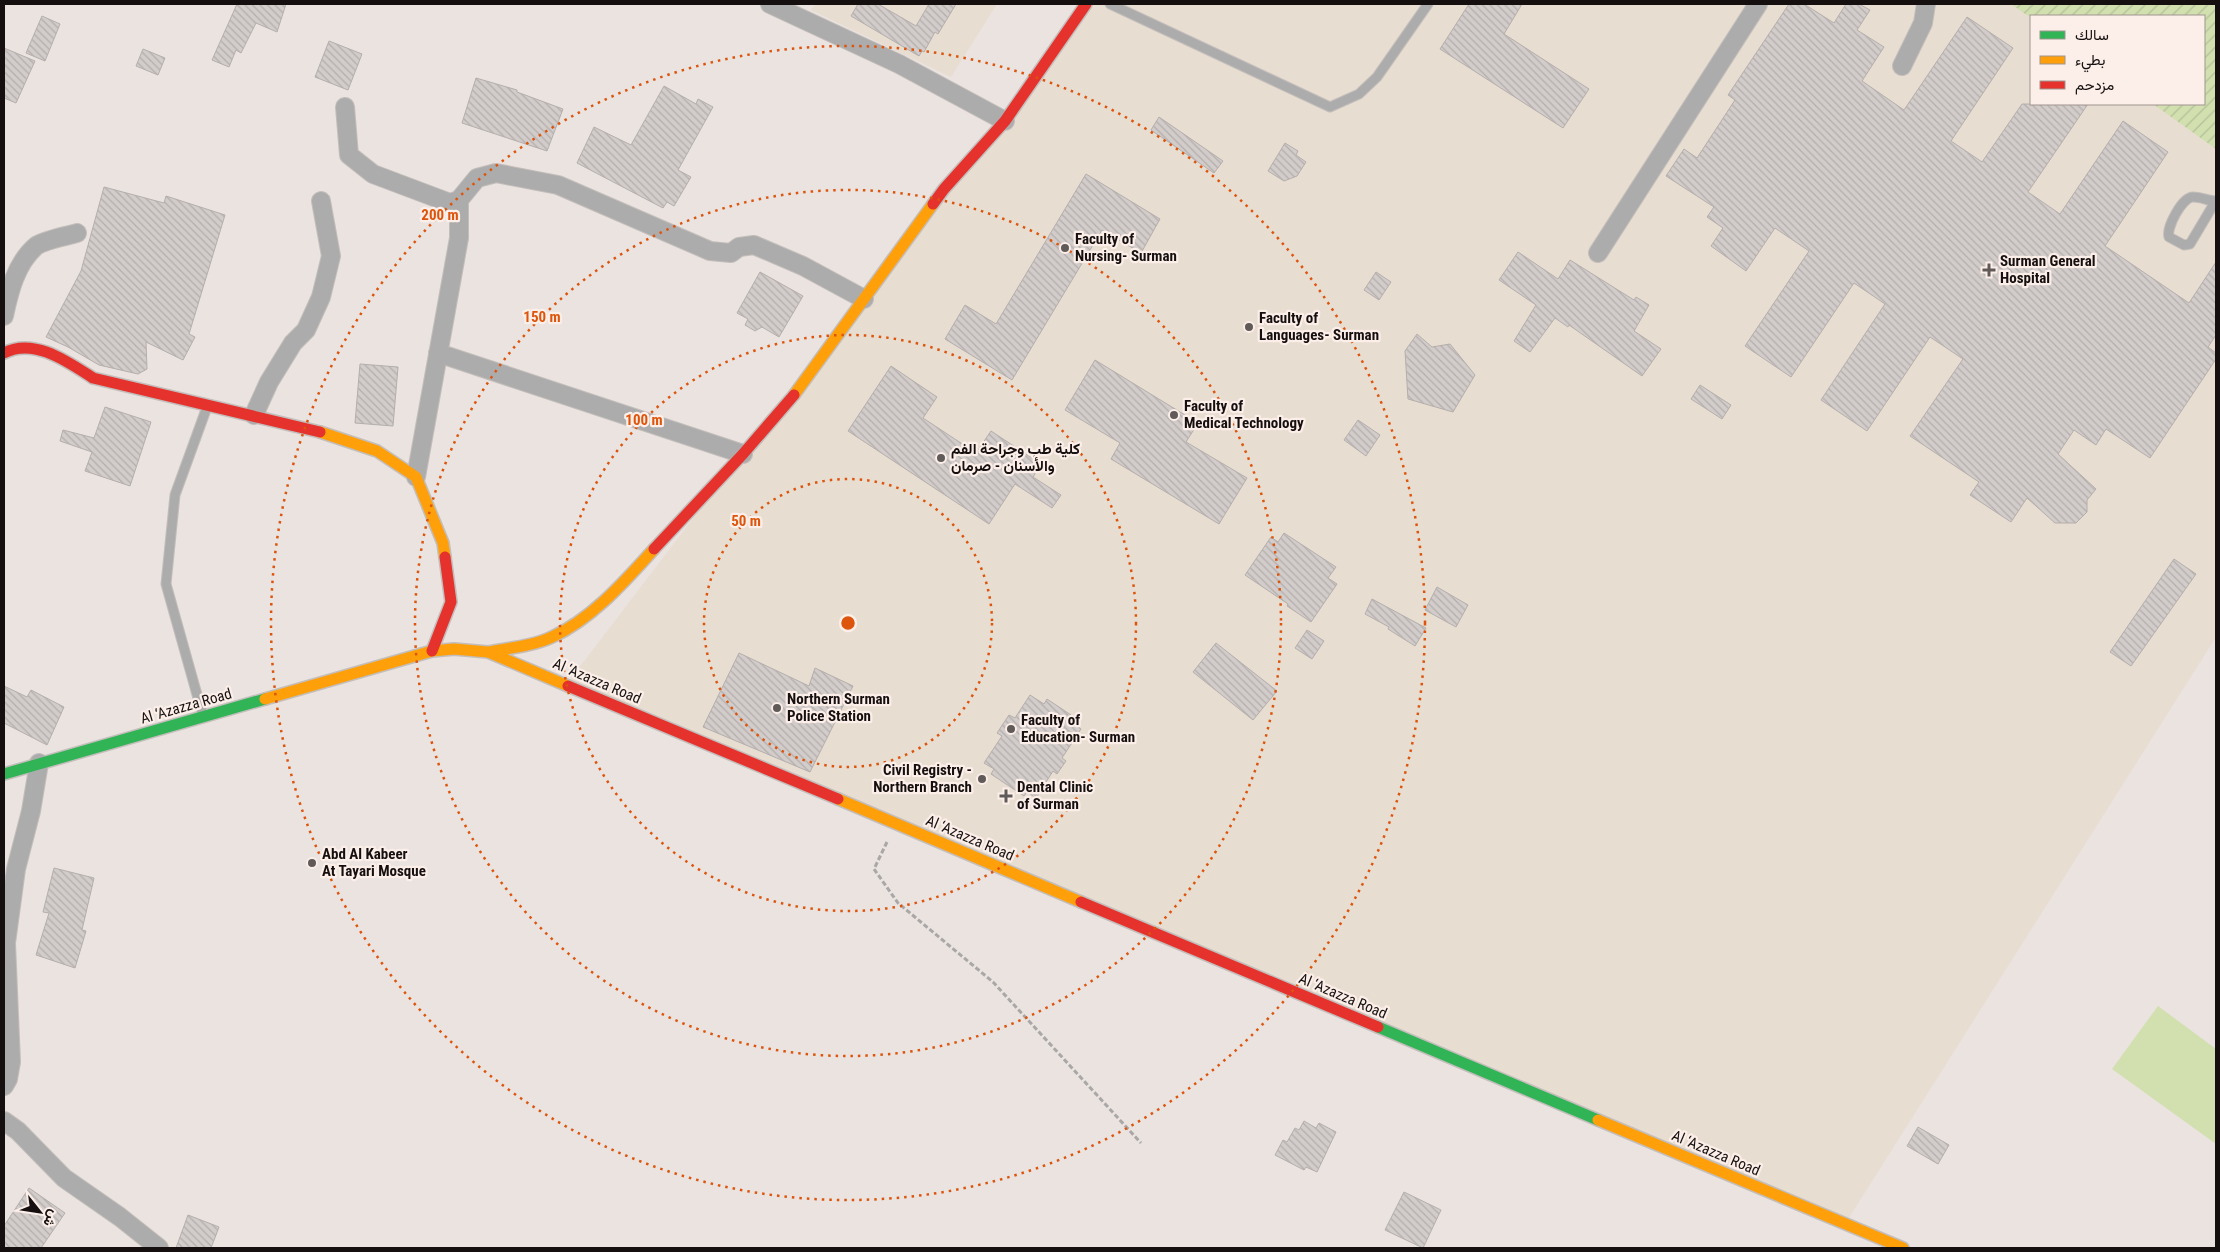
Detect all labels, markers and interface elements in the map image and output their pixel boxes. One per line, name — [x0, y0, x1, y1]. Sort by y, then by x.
legend — [2030, 15, 2205, 105]
text: سالك — [2075, 26, 2109, 44]
text: بطيء — [2075, 51, 2105, 73]
text: مزدحم — [2075, 76, 2114, 95]
text: 200 m — [421, 206, 459, 224]
place label: Faculty of Nursing- Surman — [1075, 230, 1177, 265]
marker: Faculty of Nursing- Surman — [1059, 242, 1071, 254]
place label: Surman General Hospital — [2000, 252, 2096, 287]
marker: Surman General Hospital — [1982, 263, 1996, 277]
text: 150 m — [523, 308, 561, 326]
place label: Faculty of Languages- Surman — [1259, 309, 1379, 344]
marker: Faculty of Languages- Surman — [1243, 321, 1255, 333]
place label: Faculty of Medical Technology — [1184, 397, 1304, 432]
marker: Faculty of Medical Technology — [1168, 409, 1180, 421]
text: 100 m — [625, 411, 663, 429]
place label: كلية طب وجراحة الفم والأسنان - صرمان — [951, 440, 1080, 475]
marker: كلية طب وجراحة الفم والأسنان - صرمان — [935, 452, 947, 464]
text: 50 m — [731, 512, 761, 530]
centre of rings — [839, 614, 857, 632]
street label: Al ‘Azazza Road — [550, 654, 644, 708]
street label: Al ‘Azazza Road — [138, 684, 234, 728]
place label: Northern Surman Police Station — [787, 690, 890, 725]
marker: Northern Surman Police Station — [771, 702, 783, 714]
place label: Faculty of Education- Surman — [1021, 711, 1135, 746]
marker: Faculty of Education- Surman — [1005, 723, 1017, 735]
place label: Civil Registry - Northern Branch — [873, 761, 972, 796]
marker: Civil Registry - Northern Branch — [976, 773, 988, 785]
place label: Dental Clinic of Surman — [1017, 778, 1093, 813]
marker: Dental Clinic of Surman — [999, 789, 1013, 803]
street label: Al ‘Azazza Road — [923, 811, 1017, 865]
place label: Abd Al Kabeer At Tayari Mosque — [322, 845, 426, 880]
marker: Abd Al Kabeer At Tayari Mosque — [306, 857, 318, 869]
street label: Al ‘Azazza Road — [1296, 969, 1390, 1023]
street label: Al ‘Azazza Road — [1669, 1126, 1763, 1180]
north arrow — [15, 1187, 65, 1237]
text: ش — [39, 1207, 62, 1230]

